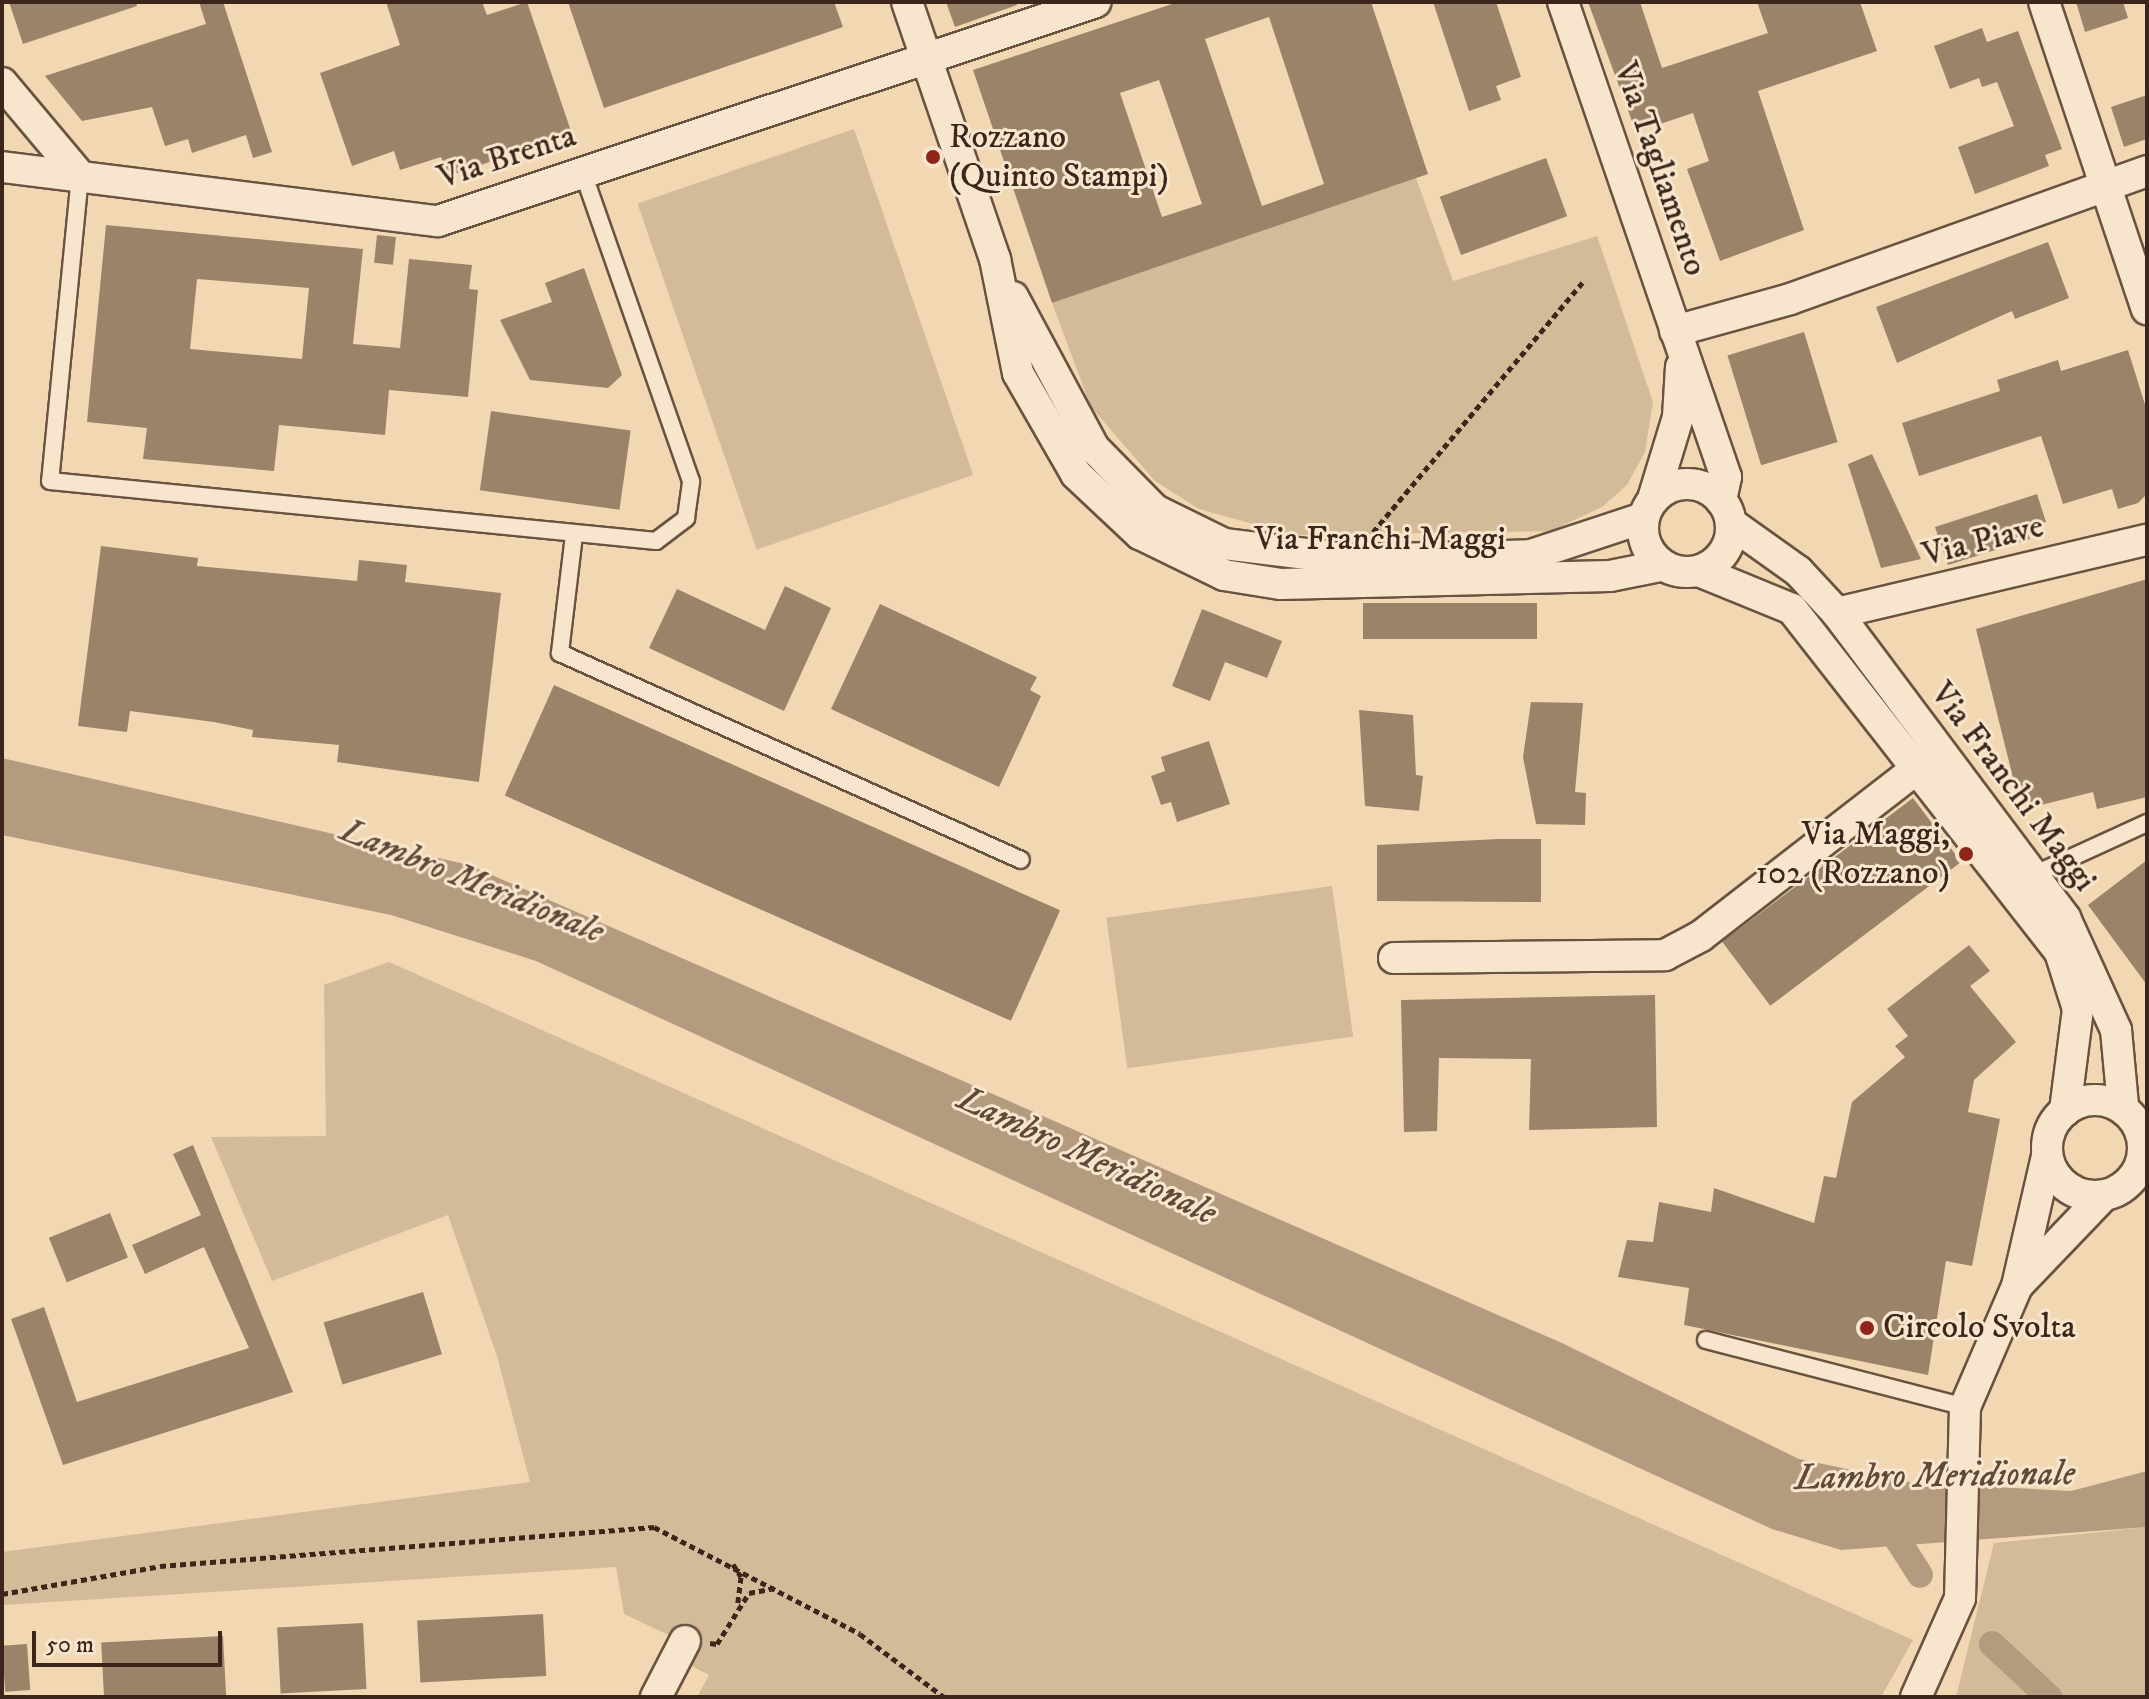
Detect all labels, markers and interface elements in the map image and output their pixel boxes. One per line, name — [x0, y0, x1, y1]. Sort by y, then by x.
street label: Via Tagliamento — [1604, 57, 1716, 281]
street label: Via Brenta — [433, 116, 581, 198]
place label: Rozzano (Quinto Stampi) — [949, 117, 1169, 196]
marker: Rozzano (Quinto Stampi) — [924, 148, 942, 166]
street label: Via Piave — [1918, 506, 2048, 576]
street label: Via Franchi Maggi — [1254, 520, 1506, 560]
street label: Via Franchi Maggi — [1921, 674, 2105, 900]
water label: Lambro Meridionale — [334, 808, 610, 954]
place label: Via Maggi, 102 (Rozzano) — [1756, 814, 1950, 894]
marker: Via Maggi, 102 (Rozzano) — [1957, 845, 1975, 863]
water label: Lambro Meridionale — [951, 1077, 1223, 1235]
place label: Circolo Svolta — [1883, 1308, 2076, 1348]
marker: Circolo Svolta — [1858, 1319, 1876, 1337]
water label: Lambro Meridionale — [1795, 1452, 2075, 1500]
scale bar — [36, 1615, 226, 1665]
text: 50 m — [46, 1630, 94, 1660]

